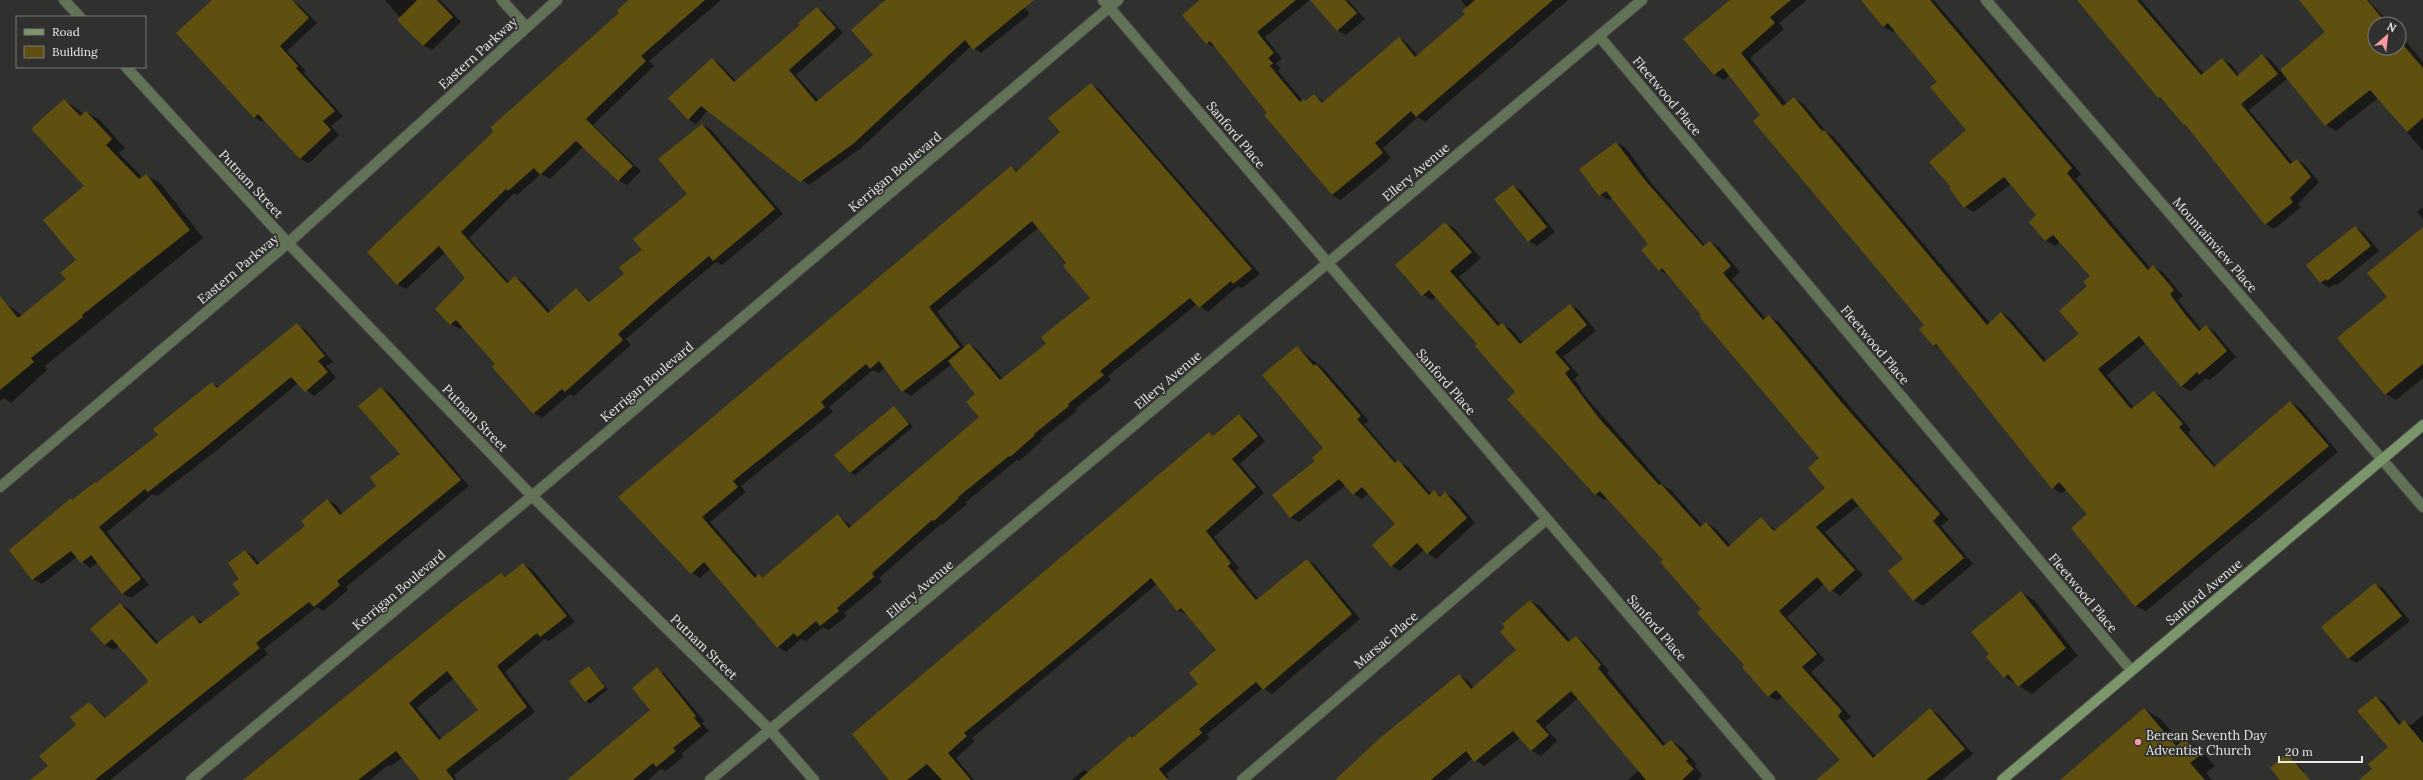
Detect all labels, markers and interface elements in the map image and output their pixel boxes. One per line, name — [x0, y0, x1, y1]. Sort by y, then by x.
street label: Eastern Parkway — [435, 13, 521, 93]
legend — [16, 16, 146, 68]
north arrow — [2367, 16, 2407, 56]
text: N — [2385, 19, 2399, 36]
text: Road — [52, 24, 80, 39]
text: Building — [52, 44, 98, 59]
street label: Fleetwood Place — [1629, 53, 1705, 139]
street label: Sanford Place — [1203, 98, 1269, 172]
street label: Kerrigan Boulevard — [845, 128, 945, 216]
street label: Ellery Avenue — [1379, 139, 1453, 205]
street label: Putnam Street — [215, 146, 287, 222]
street label: Mountainview Place — [2169, 194, 2261, 296]
street label: Eastern Parkway — [194, 230, 282, 308]
street label: Fleetwood Place — [1837, 302, 1913, 388]
street label: Kerrigan Boulevard — [597, 338, 697, 426]
street label: Sanford Place — [1412, 345, 1480, 419]
street label: Ellery Avenue — [1131, 347, 1205, 413]
street label: Putnam Street — [439, 381, 511, 455]
street label: Kerrigan Boulevard — [349, 546, 449, 634]
street label: Fleetwood Place — [2045, 550, 2121, 636]
street label: Sanford Avenue — [2162, 555, 2246, 629]
street label: Ellery Avenue — [883, 556, 957, 622]
street label: Sanford Place — [1623, 591, 1691, 665]
street label: Marsac Place — [1351, 608, 1421, 672]
street label: Putnam Street — [667, 611, 741, 683]
place label: Berean Seventh Day Adventist Church — [2145, 727, 2267, 759]
marker: Berean Seventh Day Adventist Church — [2133, 737, 2143, 747]
scale bar — [2279, 738, 2362, 764]
text: 20 m — [2285, 744, 2313, 759]

